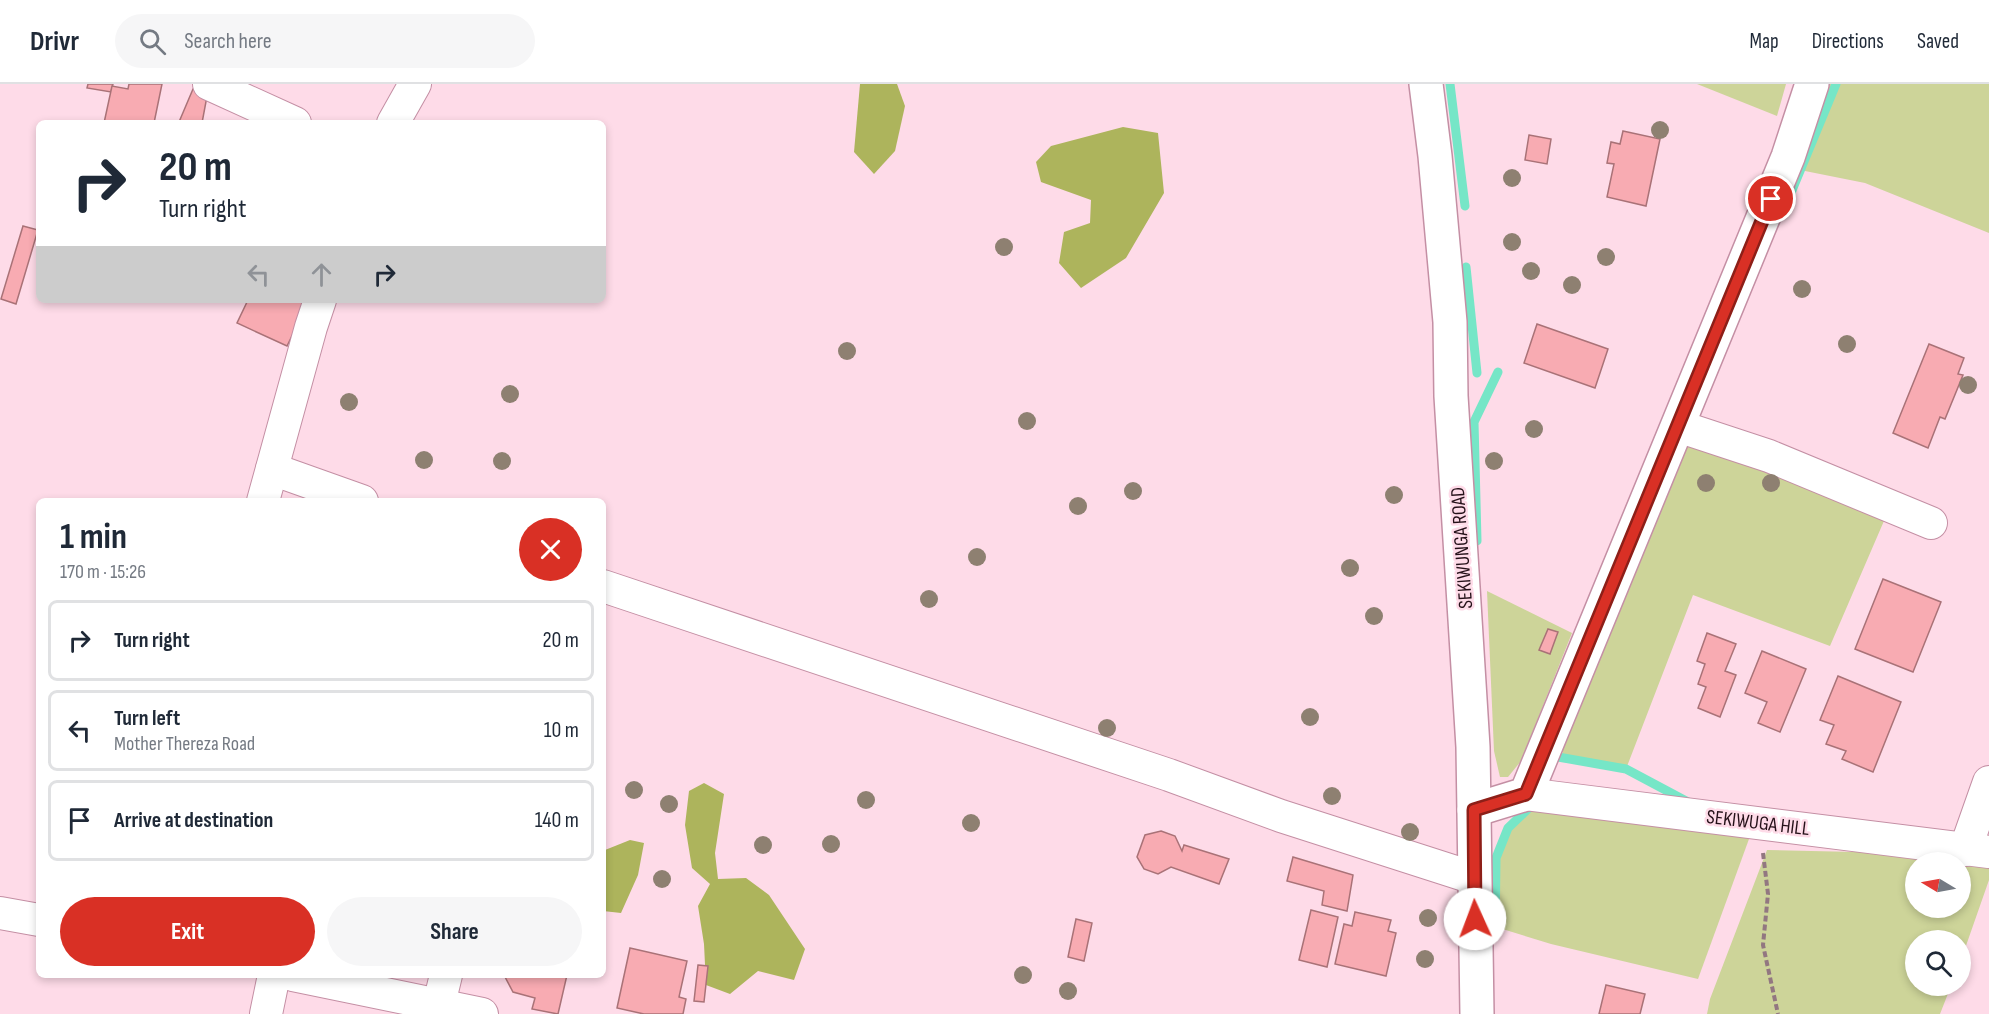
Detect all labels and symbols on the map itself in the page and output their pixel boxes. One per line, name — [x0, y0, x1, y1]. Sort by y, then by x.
pin — [1745, 173, 1796, 224]
street label: SEKIWUNGA ROAD — [1446, 486, 1478, 610]
street label: SEKIWUGA HILL — [1705, 805, 1811, 841]
north arrow — [1905, 852, 1971, 918]
position arrow — [1443, 887, 1507, 951]

